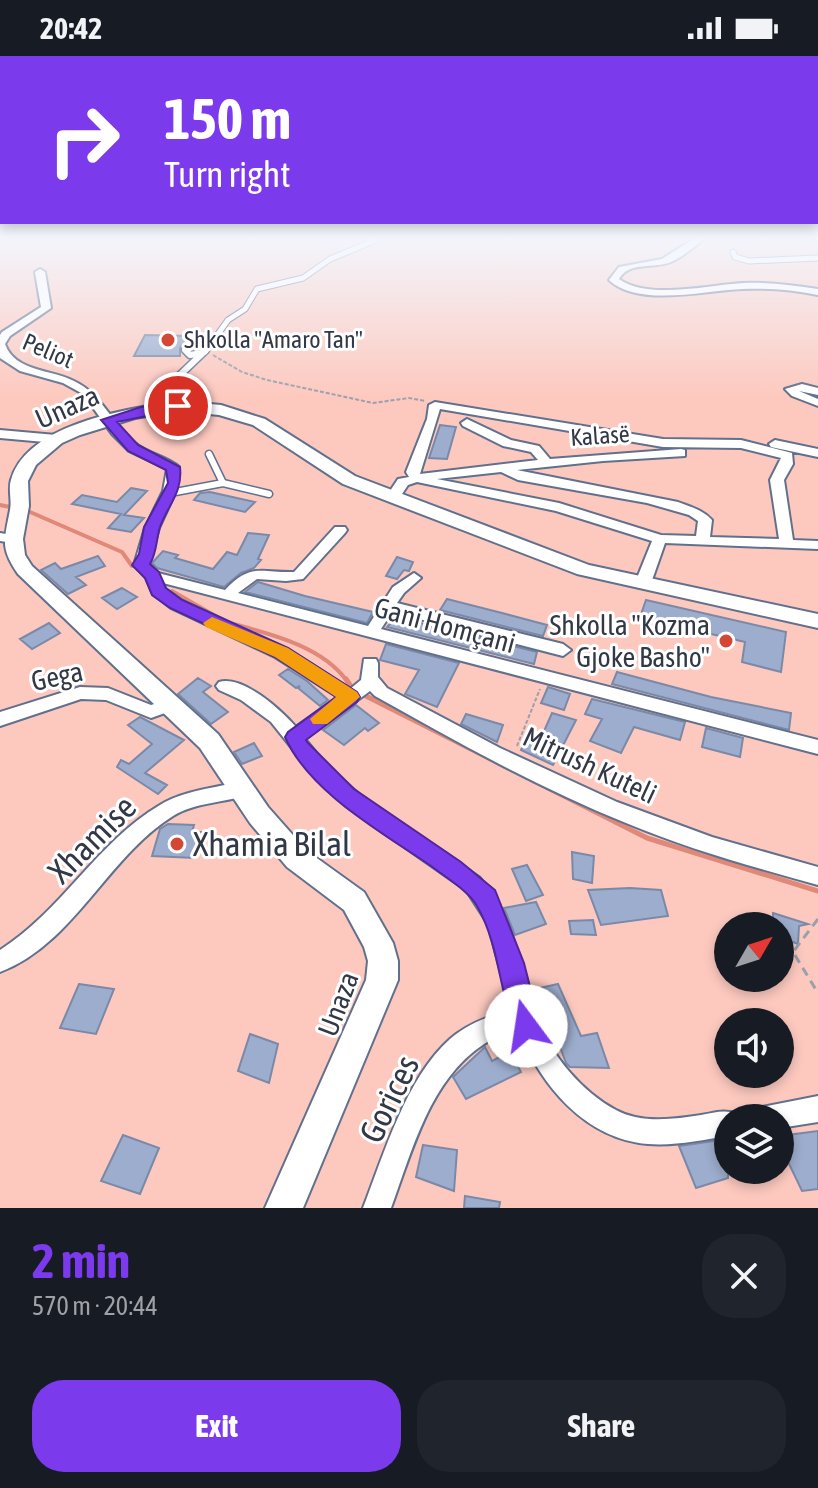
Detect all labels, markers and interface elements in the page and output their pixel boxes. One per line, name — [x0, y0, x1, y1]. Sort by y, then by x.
text: 20:42 — [40, 11, 102, 45]
text: 150 m — [164, 87, 291, 151]
icon: right — [32, 88, 136, 192]
text: Turn right — [164, 153, 291, 195]
place label: Shkolla "Amaro Tan" — [184, 326, 363, 353]
street label: Peliot — [19, 328, 78, 373]
marker: Shkolla "Amaro Tan" — [159, 331, 177, 349]
pin — [144, 372, 212, 440]
street label: Unaza — [30, 379, 104, 435]
icon: arrive — [156, 384, 200, 428]
street label: Kalasë — [569, 420, 630, 451]
street label: Gani Homçani — [371, 591, 519, 659]
place label: Shkolla "Kozma Gjoke Basho" — [550, 609, 710, 673]
marker: Shkolla "Kozma Gjoke Basho" — [717, 632, 735, 650]
street label: Gega — [28, 655, 86, 697]
street label: Mitrush Kuteli — [518, 720, 662, 810]
street label: Xhamise — [40, 787, 143, 890]
place label: Xhamia Bilal — [193, 824, 351, 863]
marker: Xhamia Bilal — [168, 835, 186, 853]
north arrow — [714, 912, 794, 992]
map controls — [714, 912, 794, 1184]
street label: Unaza — [311, 967, 365, 1041]
position arrow — [484, 984, 568, 1068]
button: sound — [714, 1008, 794, 1088]
street label: Gorices — [351, 1049, 426, 1149]
button: layers — [714, 1104, 794, 1184]
text: 2 min — [32, 1233, 130, 1288]
button: close — [702, 1234, 786, 1318]
text: 570 m · 20:44 — [32, 1291, 158, 1321]
button: Exit — [32, 1380, 401, 1472]
button: Share — [417, 1380, 786, 1472]

